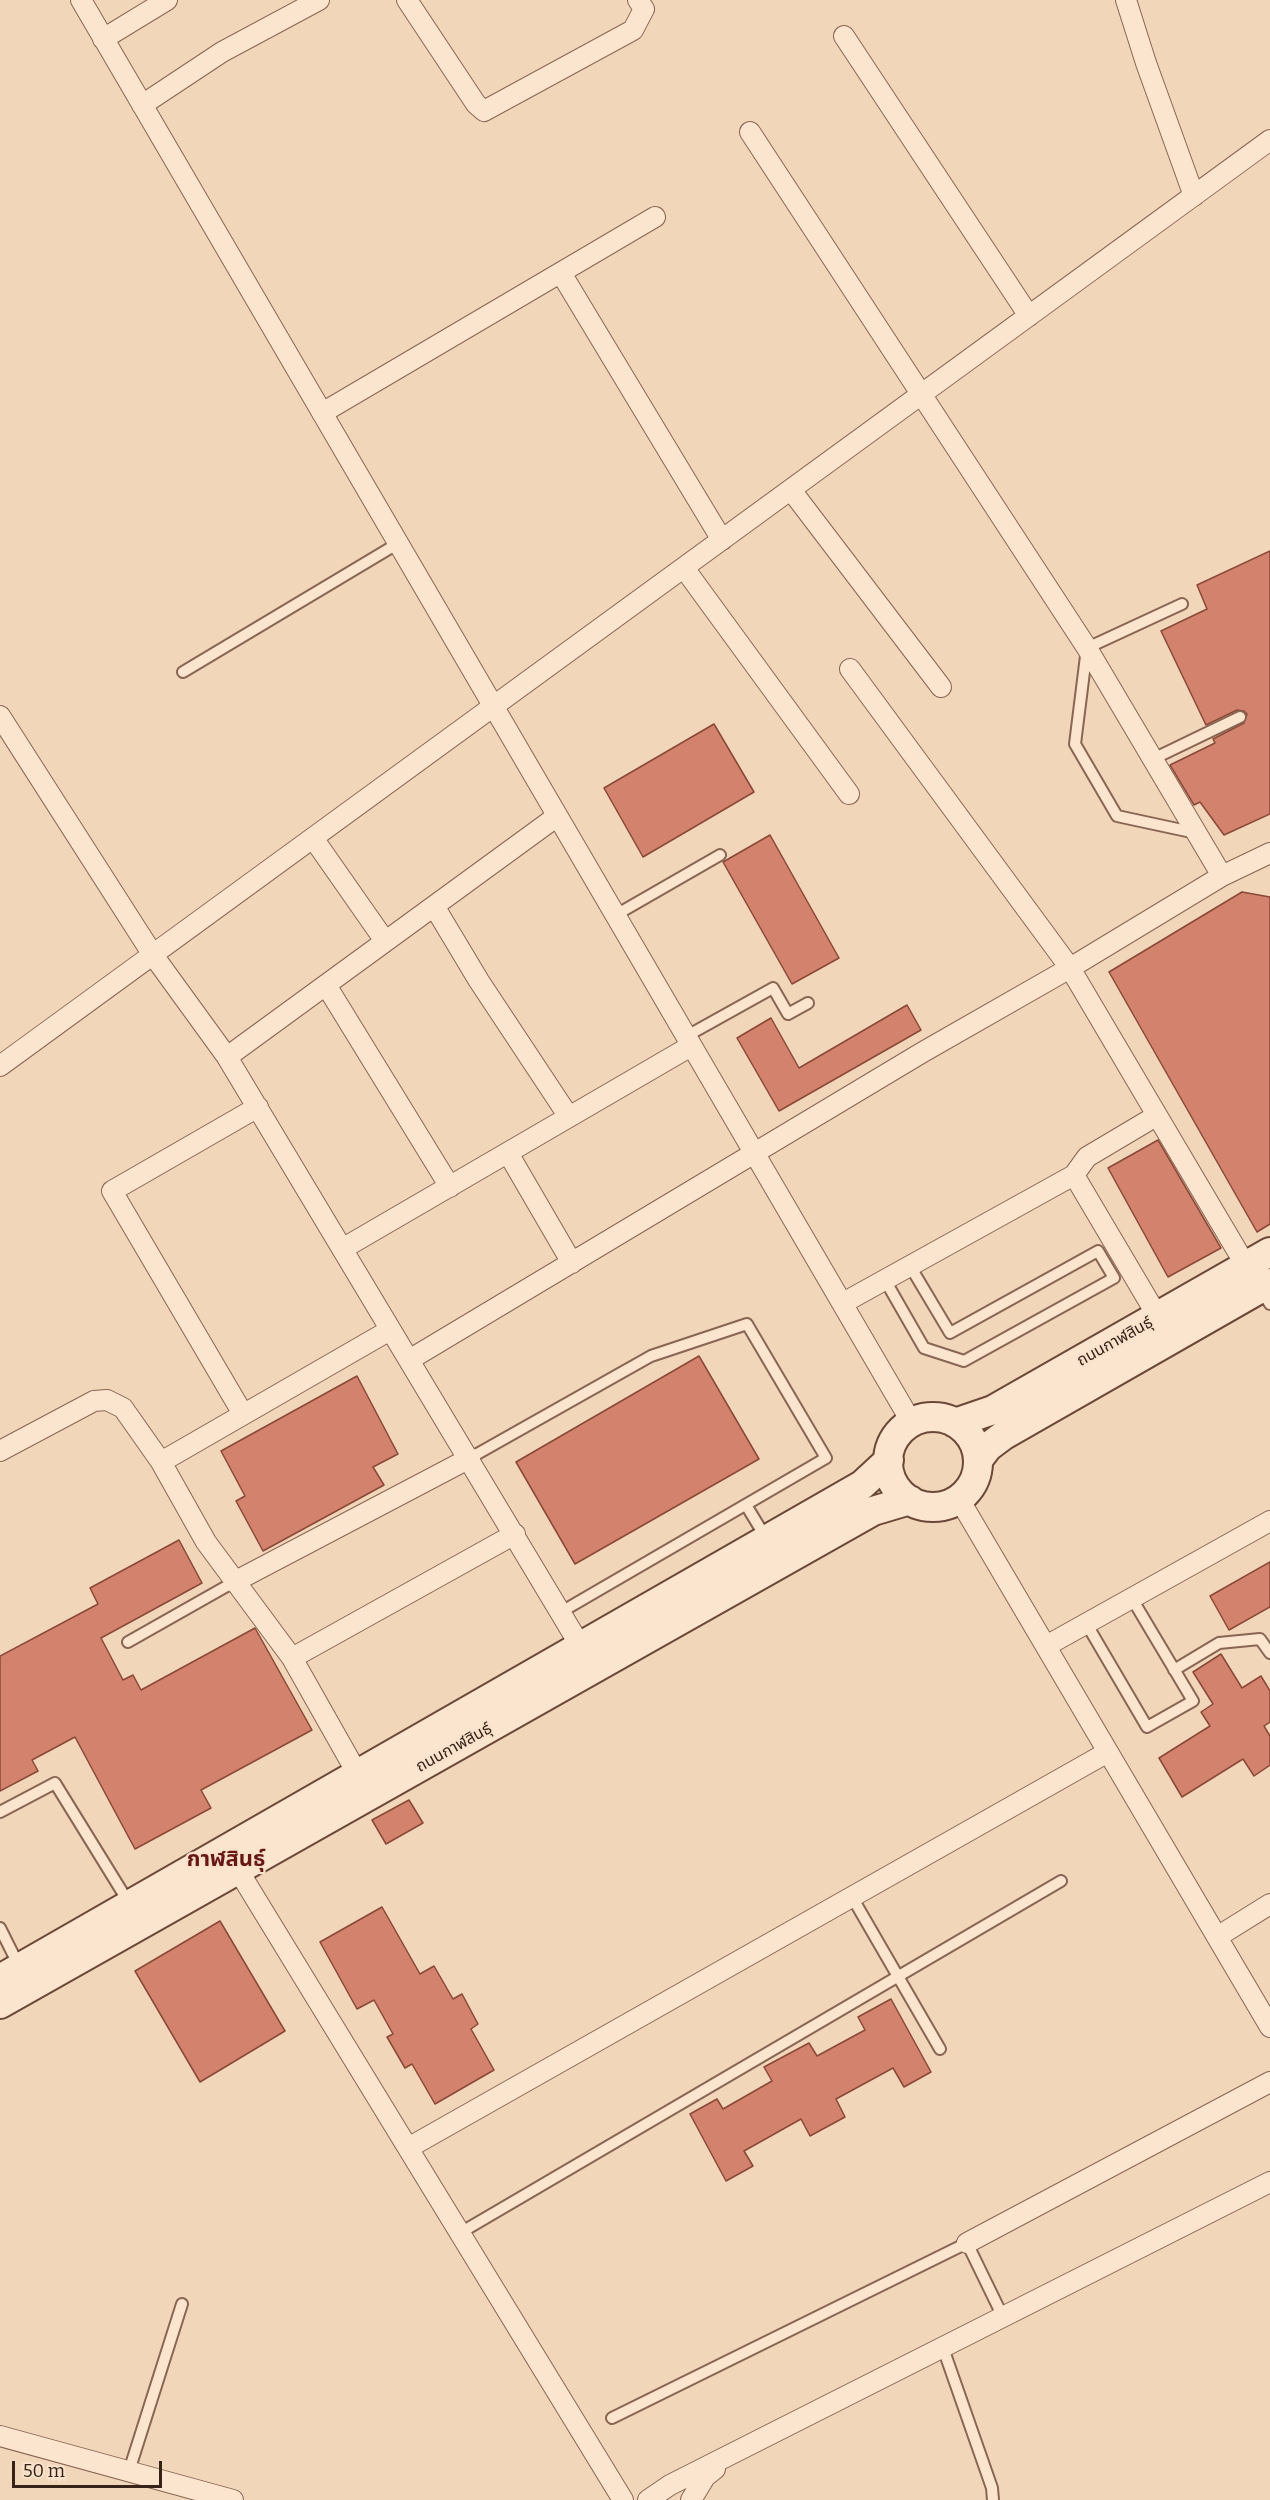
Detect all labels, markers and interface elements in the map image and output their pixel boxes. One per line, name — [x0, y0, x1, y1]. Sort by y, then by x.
street label: ถนนกาฬสินธุ์ — [1074, 1313, 1156, 1371]
street label: ถนนกาฬสินธุ์ — [413, 1719, 495, 1777]
district label: กาฬสินธุ์ — [187, 1847, 265, 1873]
scale bar — [15, 2449, 165, 2487]
text: 50 m — [23, 2460, 65, 2482]

